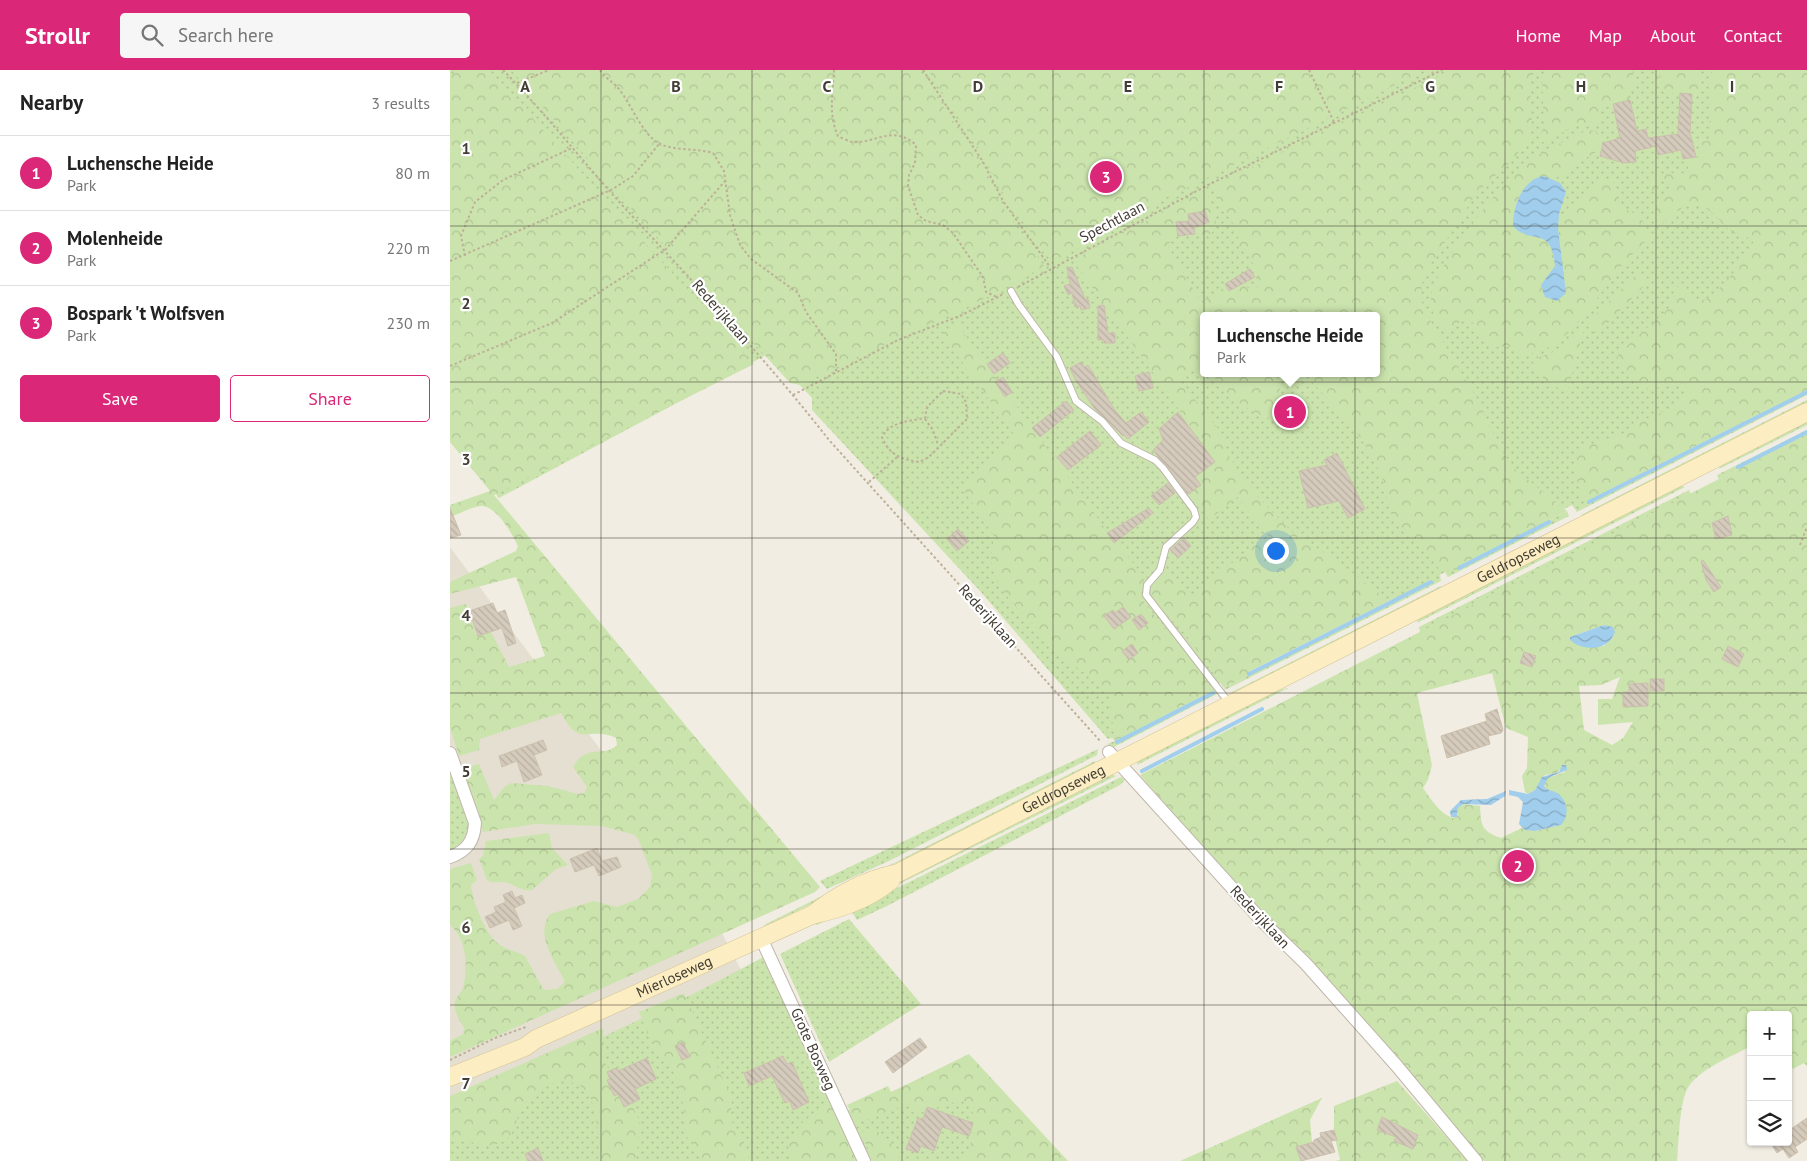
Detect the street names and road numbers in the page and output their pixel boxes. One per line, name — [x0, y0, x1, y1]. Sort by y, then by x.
street label: Spechtlaan — [1076, 196, 1148, 247]
street label: Rederijklaan — [688, 276, 755, 348]
street label: Geldropseweg — [1473, 529, 1563, 587]
street label: Rederijklaan — [955, 580, 1022, 651]
street label: Geldropseweg — [1018, 760, 1108, 818]
street label: Rederijklaan — [1226, 881, 1294, 952]
street label: Mierloseweg — [633, 951, 715, 1002]
street label: Grote Bosweg — [787, 1005, 840, 1093]

